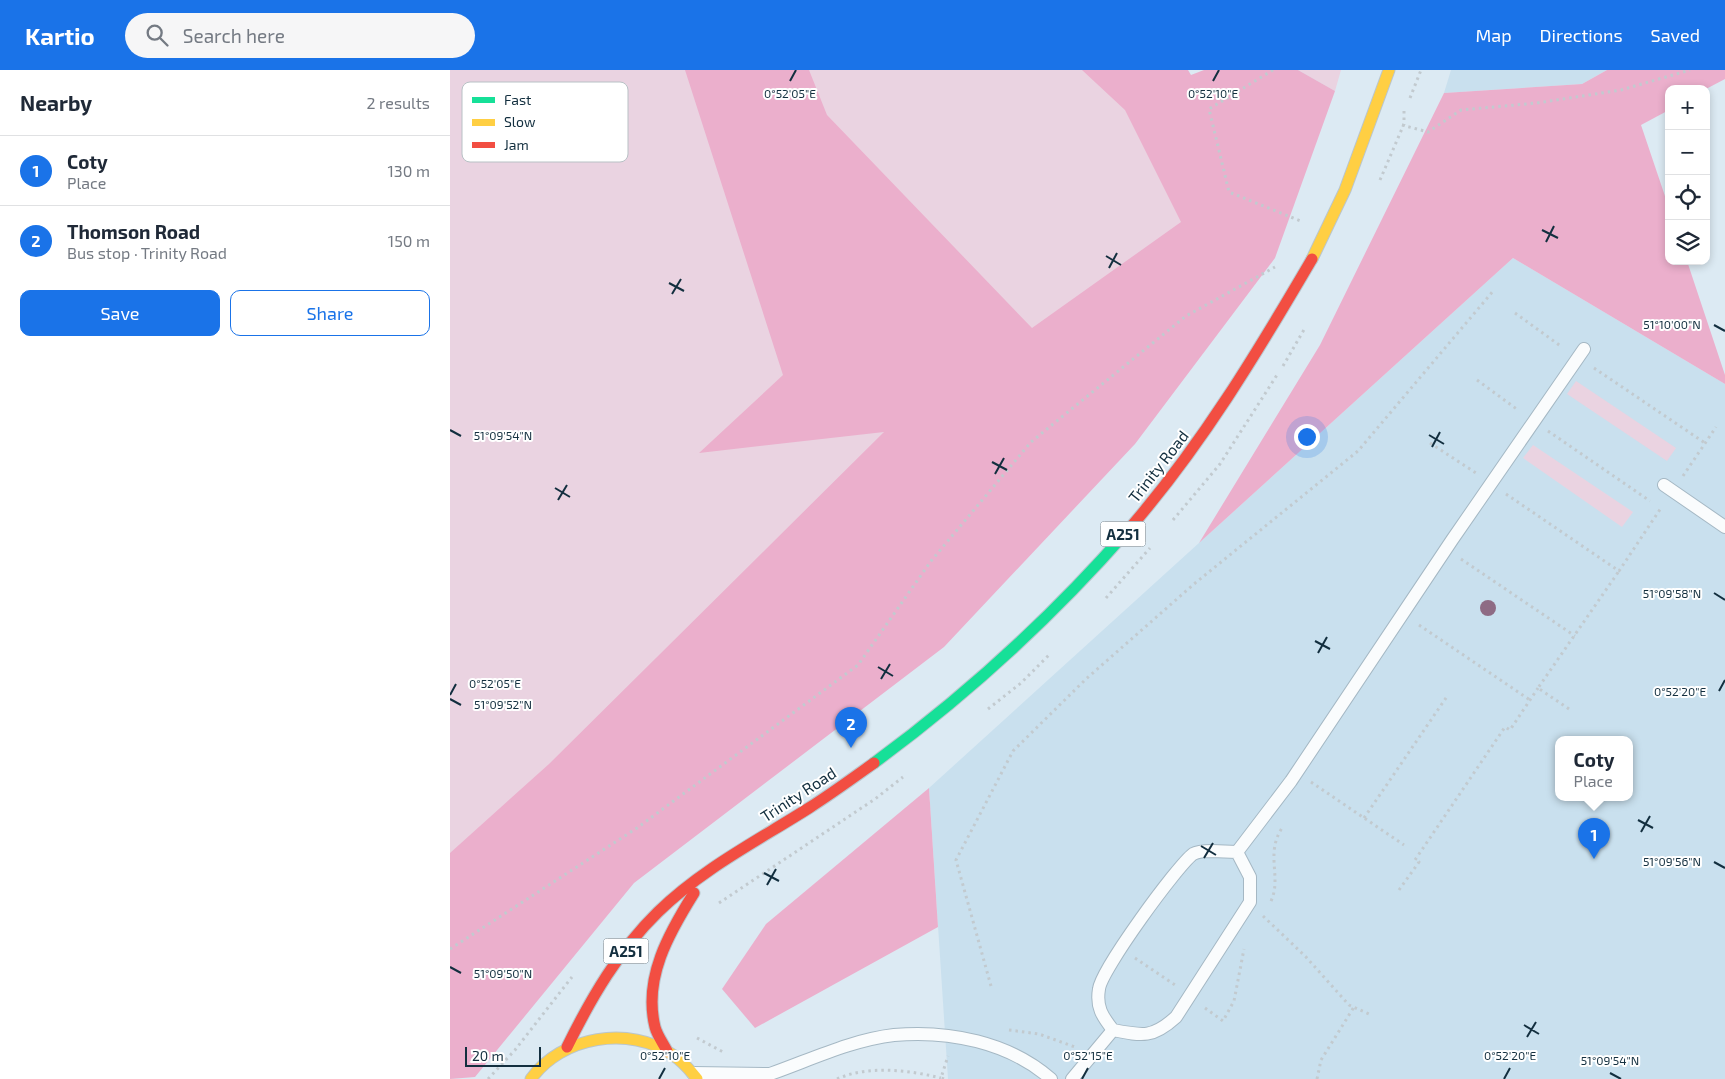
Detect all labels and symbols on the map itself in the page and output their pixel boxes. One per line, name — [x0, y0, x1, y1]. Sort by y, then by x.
legend — [462, 82, 628, 162]
text: 0°52'05"E — [764, 86, 816, 100]
text: 0°52'10"E — [1188, 86, 1238, 100]
text: Fast — [504, 91, 531, 108]
text: Slow — [504, 113, 536, 130]
text: Jam — [504, 136, 529, 153]
text: 51°10'00"N — [1643, 317, 1701, 331]
your location — [1294, 424, 1320, 450]
street label: Trinity Road — [1124, 426, 1192, 506]
text: 51°09'54"N — [474, 428, 532, 442]
road number: A251 — [1100, 522, 1146, 546]
text: 51°09'58"N — [1643, 586, 1701, 600]
text: 0°52'05"E — [469, 676, 521, 690]
text: 0°52'20"E — [1654, 684, 1706, 698]
text: 51°09'52"N — [474, 697, 532, 711]
pin: 2 — [835, 707, 867, 748]
street label: Trinity Road — [757, 763, 839, 825]
pin: 1 — [1578, 818, 1610, 859]
text: 51°09'56"N — [1643, 854, 1701, 868]
road number: A251 — [604, 938, 648, 964]
text: 51°09'50"N — [474, 966, 532, 980]
scale bar — [465, 1044, 541, 1067]
text: 0°52'10"E — [640, 1048, 690, 1062]
text: 0°52'15"E — [1063, 1048, 1113, 1062]
text: 0°52'20"E — [1484, 1048, 1536, 1062]
text: 51°09'54"N — [1581, 1053, 1639, 1067]

